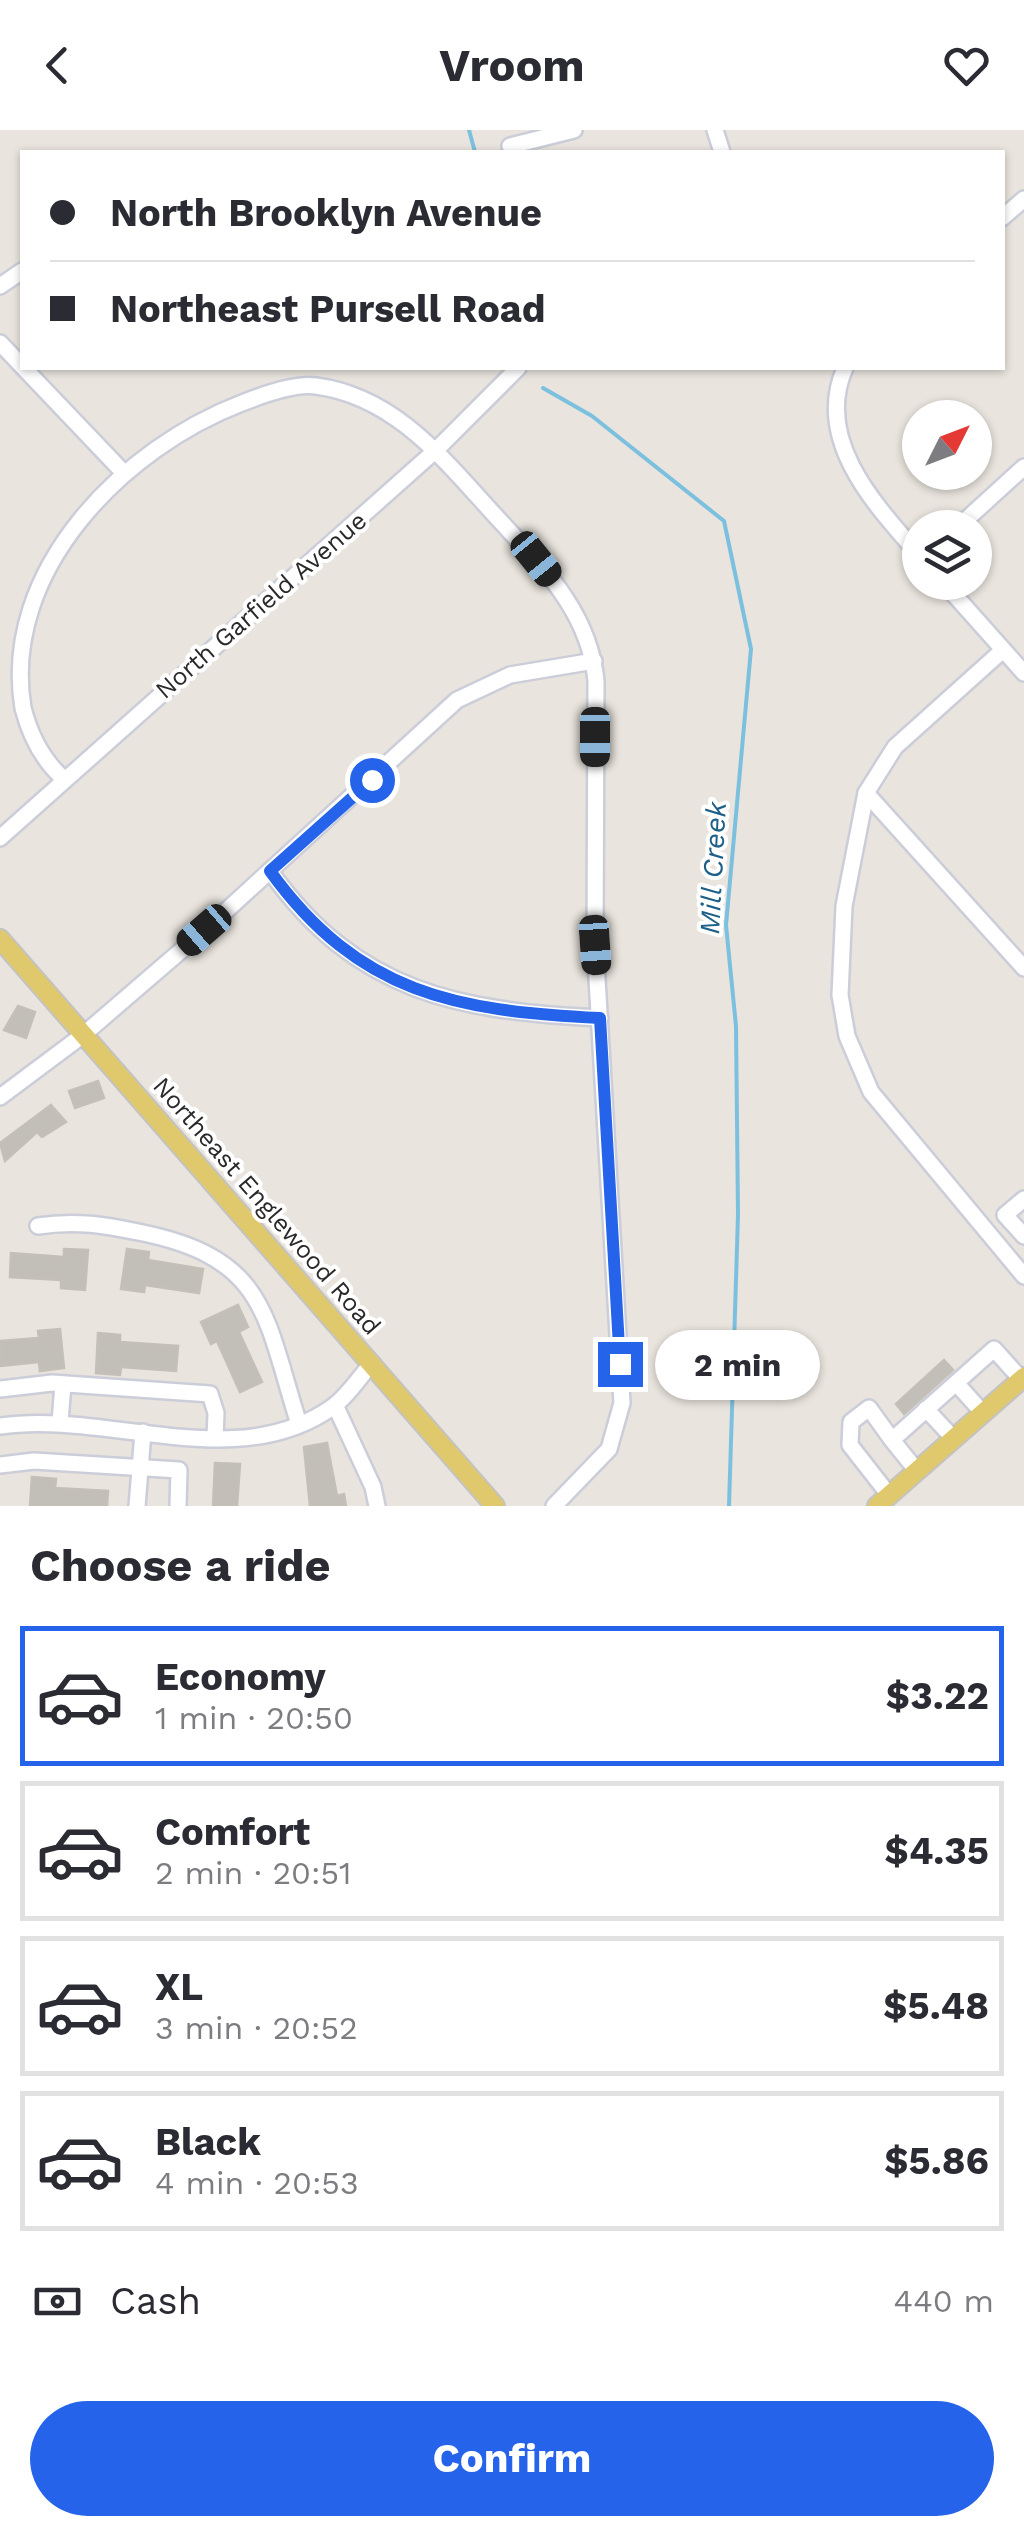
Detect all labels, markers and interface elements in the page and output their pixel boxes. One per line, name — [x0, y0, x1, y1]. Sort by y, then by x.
icon: back — [30, 38, 85, 93]
icon: heart — [939, 38, 994, 93]
text: Vroom — [439, 39, 585, 92]
text: North Brooklyn Avenue — [110, 191, 542, 235]
text: Northeast Pursell Road — [110, 287, 546, 331]
north arrow — [902, 400, 992, 490]
map controls — [902, 400, 992, 600]
street label: North Garfield Avenue — [150, 506, 372, 704]
button: layers — [902, 510, 992, 600]
car — [505, 526, 567, 592]
car — [580, 707, 610, 767]
route start — [350, 758, 395, 803]
water label: Mill Creek — [693, 800, 733, 935]
car — [172, 899, 236, 961]
car — [578, 914, 612, 976]
street label: Northeast Englewood Road — [147, 1071, 387, 1341]
callout: 2 min — [655, 1329, 820, 1399]
route end — [598, 1342, 643, 1387]
text: 2 min — [694, 1346, 781, 1384]
text: Choose a ride — [30, 1539, 330, 1592]
icon: car — [35, 1651, 125, 1741]
text: Economy — [155, 1655, 326, 1699]
text: $3.22 — [886, 1674, 989, 1718]
text: 1 min · 20:50 — [155, 1699, 353, 1737]
icon: car — [35, 1806, 125, 1896]
text: Comfort — [155, 1810, 310, 1854]
text: $4.35 — [885, 1829, 989, 1873]
text: 2 min · 20:51 — [155, 1854, 352, 1892]
icon: car — [35, 1961, 125, 2051]
text: XL — [155, 1965, 203, 2009]
text: $5.48 — [883, 1984, 989, 2028]
text: 3 min · 20:52 — [155, 2009, 358, 2047]
icon: car — [35, 2116, 125, 2206]
text: Black — [155, 2120, 261, 2164]
text: $5.86 — [884, 2139, 989, 2183]
text: 4 min · 20:53 — [155, 2164, 359, 2202]
icon: cash — [30, 2274, 85, 2329]
text: Cash — [110, 2279, 201, 2323]
text: 440 m — [894, 2282, 994, 2320]
button: Confirm — [30, 2401, 994, 2516]

